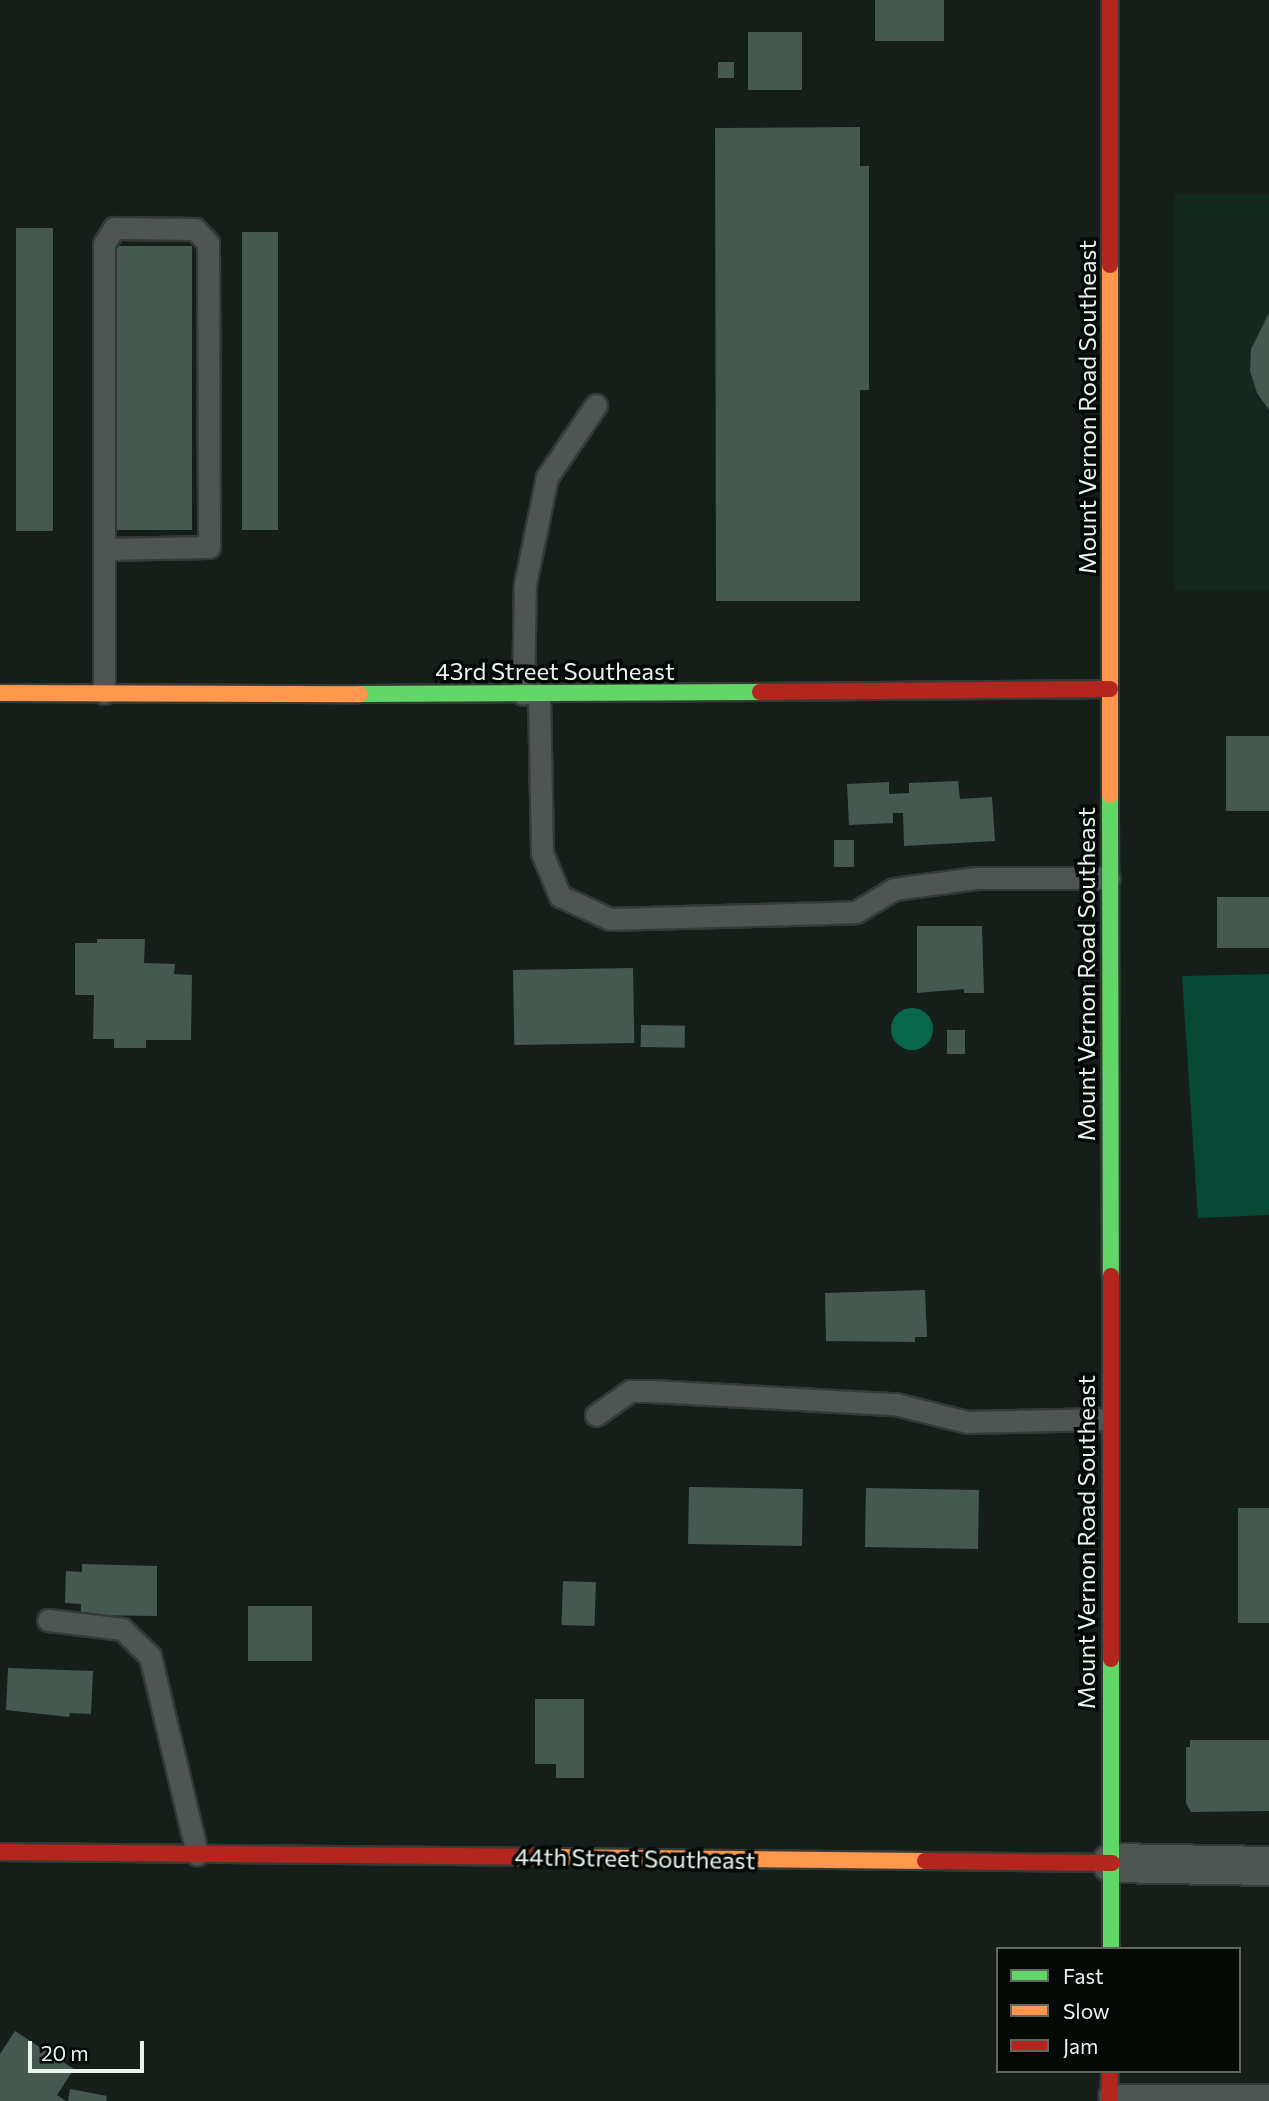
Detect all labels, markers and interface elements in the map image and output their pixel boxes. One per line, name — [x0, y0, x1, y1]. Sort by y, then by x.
street label: Mount Vernon Road Southeast — [1073, 240, 1101, 574]
street label: 43rd Street Southeast — [435, 657, 675, 685]
street label: Mount Vernon Road Southeast — [1072, 807, 1100, 1141]
street label: Mount Vernon Road Southeast — [1072, 1375, 1100, 1709]
street label: 44th Street Southeast — [514, 1842, 756, 1874]
legend — [996, 1947, 1241, 2073]
text: Fast — [1063, 1963, 1104, 1988]
text: Slow — [1063, 1998, 1110, 2023]
scale bar — [32, 2028, 147, 2072]
text: Jam — [1063, 2033, 1098, 2058]
text: 20 m — [41, 2040, 89, 2065]

